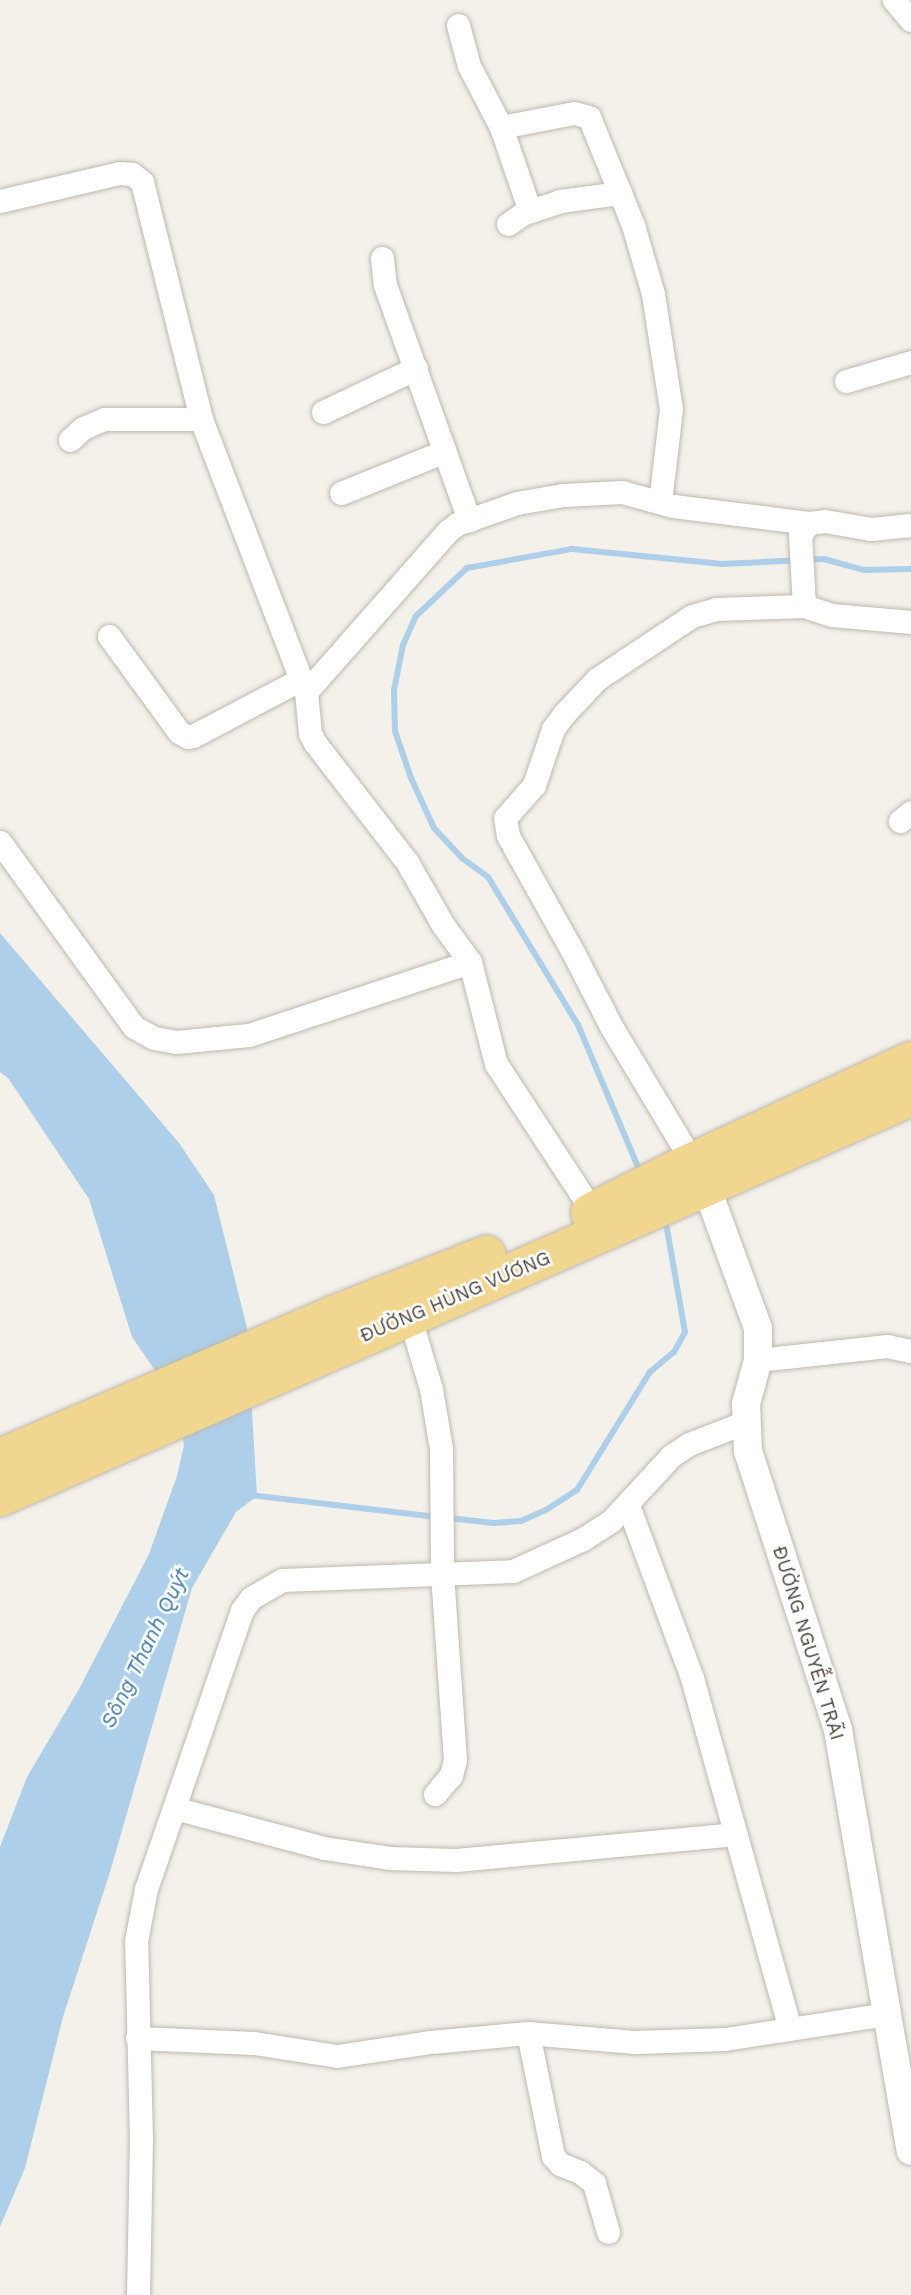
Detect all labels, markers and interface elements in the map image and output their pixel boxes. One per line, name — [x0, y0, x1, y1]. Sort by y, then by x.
street label: ĐƯỜNG HÙNG VƯƠNG — [356, 1246, 554, 1348]
street label: ĐƯỜNG NGUYỄN TRÃI — [768, 1543, 848, 1743]
water label: Sông Thanh Quýt — [95, 1564, 195, 1732]

